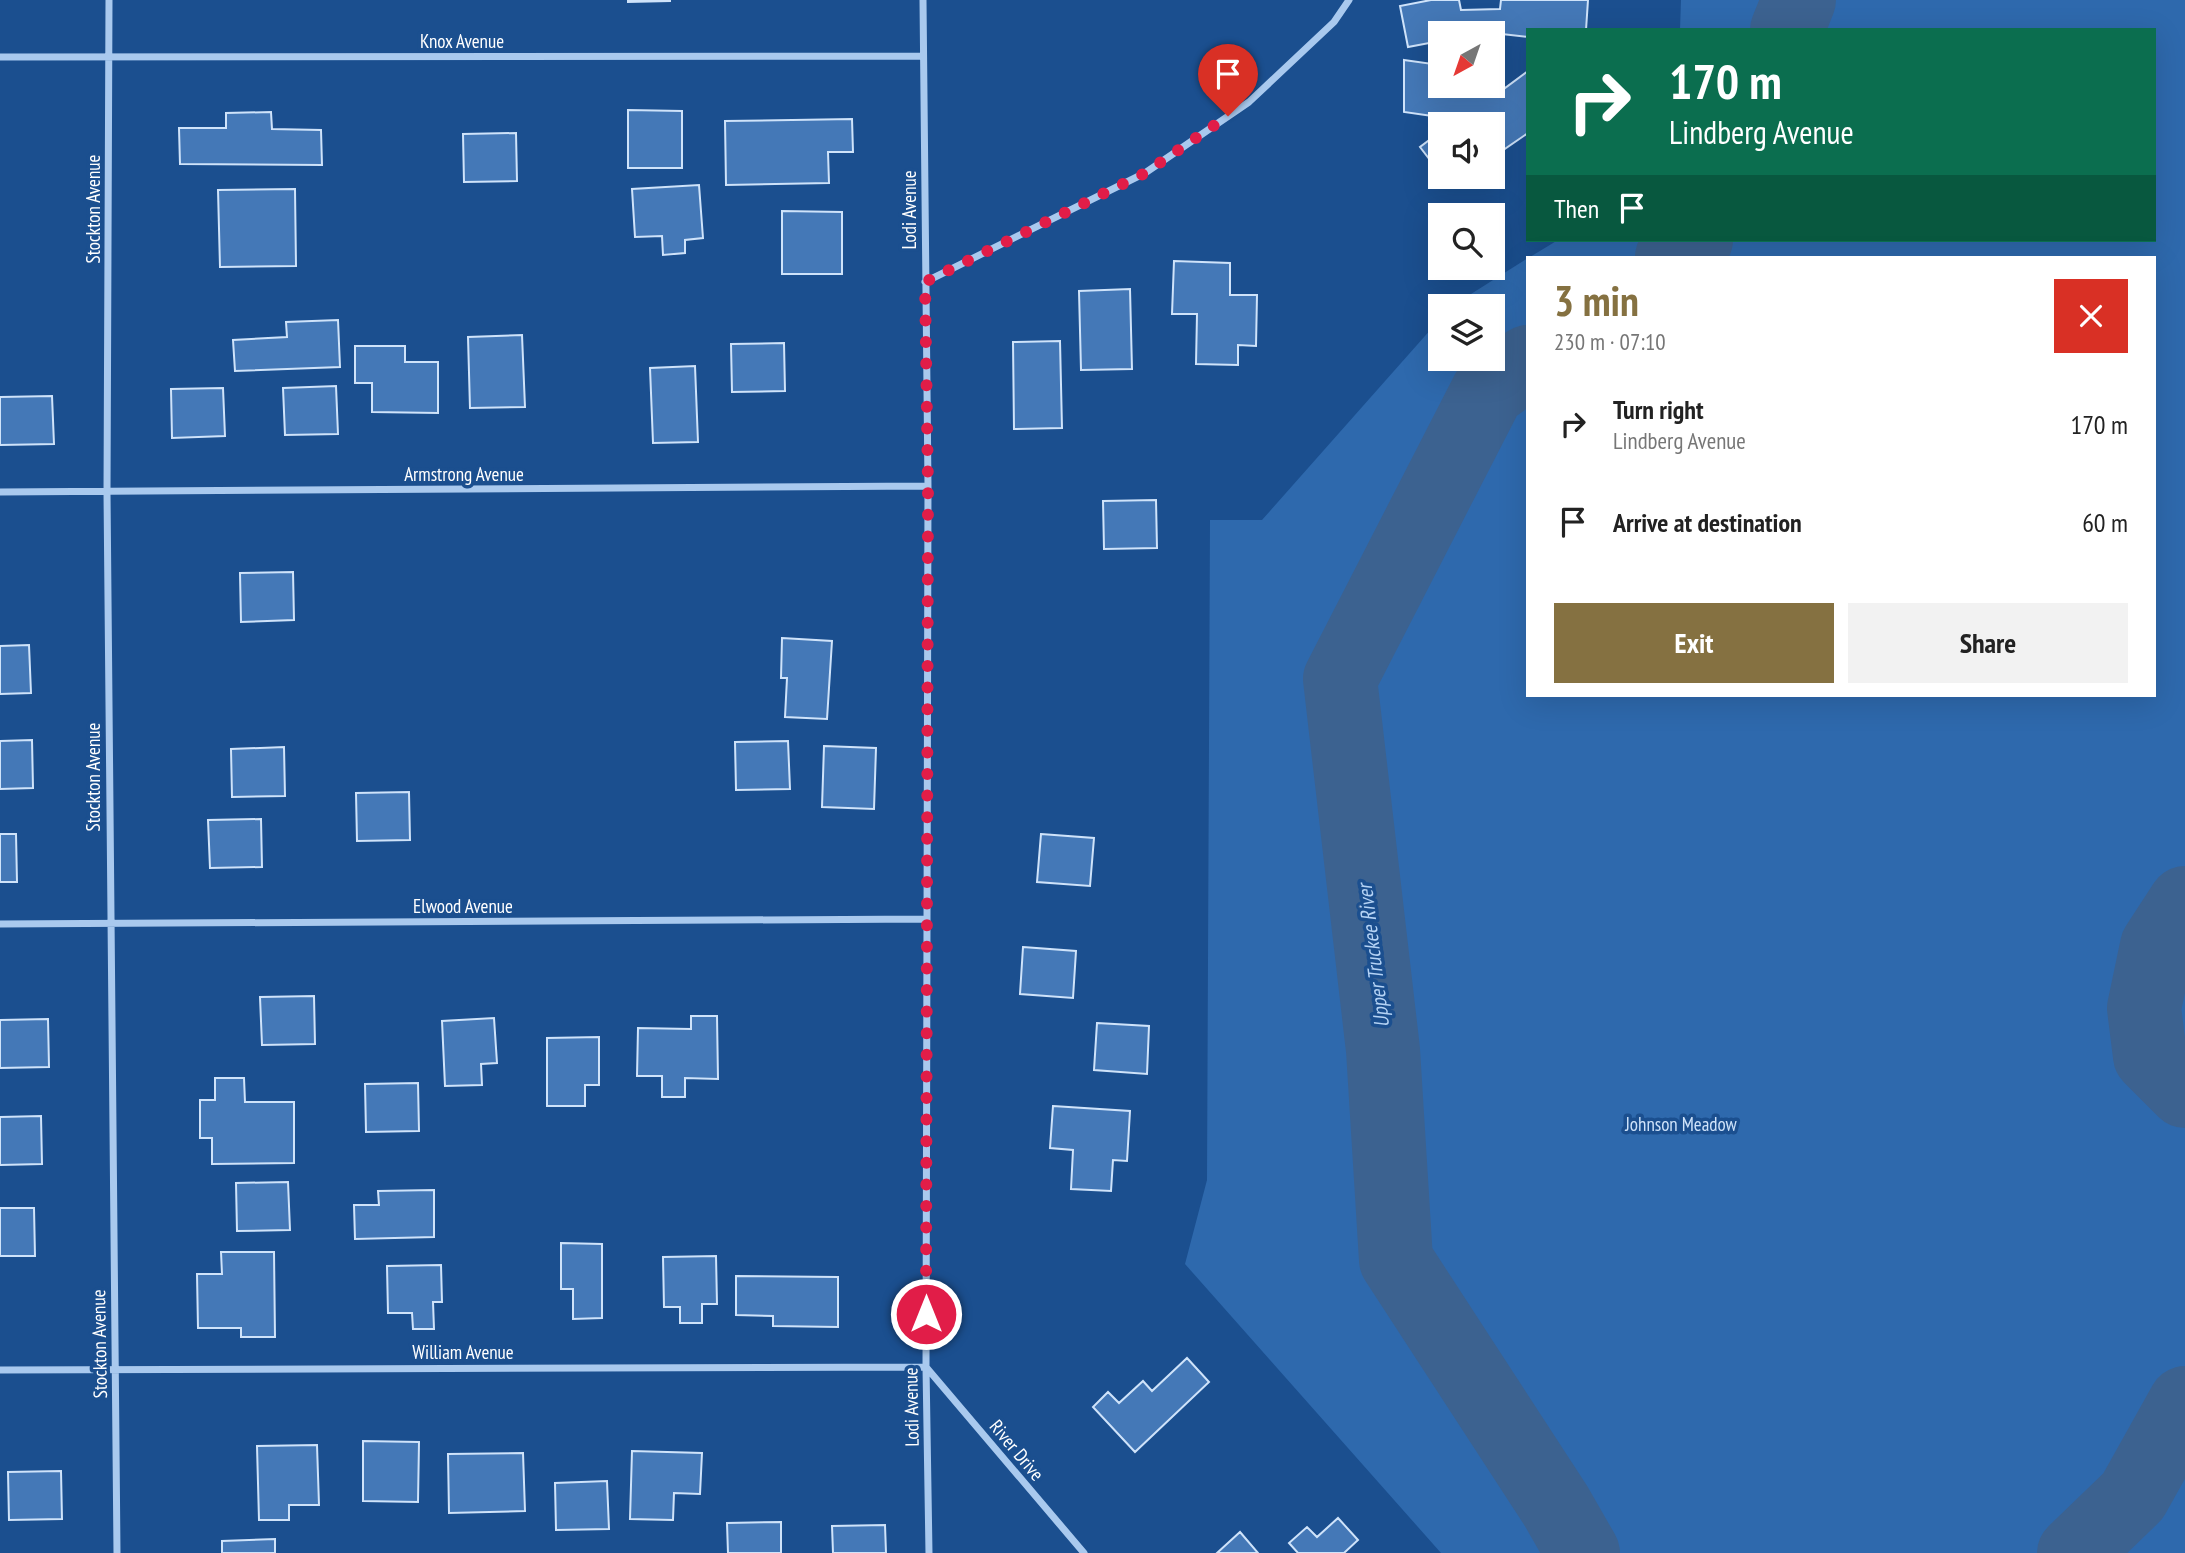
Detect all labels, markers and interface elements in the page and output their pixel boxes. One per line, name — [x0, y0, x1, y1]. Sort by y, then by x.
north arrow — [1428, 21, 1505, 98]
map controls — [1428, 21, 1505, 371]
street label: Knox Avenue — [420, 29, 504, 53]
pin — [1198, 44, 1258, 116]
text: 170 m — [1669, 49, 1782, 113]
icon: arrive — [1209, 55, 1247, 93]
icon: right — [1554, 56, 1645, 147]
text: Lindberg Avenue — [1669, 111, 1854, 153]
button: sound — [1428, 112, 1505, 189]
street label: Stockton Avenue — [81, 154, 105, 263]
street label: Lodi Avenue — [897, 170, 921, 250]
icon: arrive — [1613, 189, 1651, 227]
text: Then — [1554, 192, 1599, 225]
button: search — [1428, 203, 1505, 280]
text: 3 min — [1554, 273, 1639, 328]
button: close — [2054, 279, 2128, 353]
button: layers — [1428, 294, 1505, 371]
text: 230 m · 07:10 — [1554, 327, 1666, 356]
text: Turn right — [1613, 393, 1704, 426]
icon: right — [1554, 405, 1592, 443]
text: 170 m — [2070, 408, 2128, 441]
text: Lindberg Avenue — [1613, 426, 1746, 455]
street label: Armstrong Avenue — [404, 462, 524, 486]
icon: arrive — [1554, 503, 1592, 541]
text: Arrive at destination — [1613, 506, 1802, 539]
text: 60 m — [2082, 506, 2128, 539]
button: Exit — [1554, 603, 1834, 683]
button: Share — [1848, 603, 2128, 683]
street label: Stockton Avenue — [81, 722, 105, 831]
water label: Upper Truckee River — [1350, 880, 1395, 1029]
street label: Elwood Avenue — [413, 894, 513, 918]
park label: Johnson Meadow — [1624, 1112, 1738, 1136]
position arrow — [889, 1277, 963, 1351]
street label: Stockton Avenue — [86, 1289, 112, 1399]
street label: William Avenue — [412, 1340, 514, 1364]
street label: Lodi Avenue — [898, 1367, 924, 1447]
street label: River Drive — [985, 1415, 1049, 1485]

